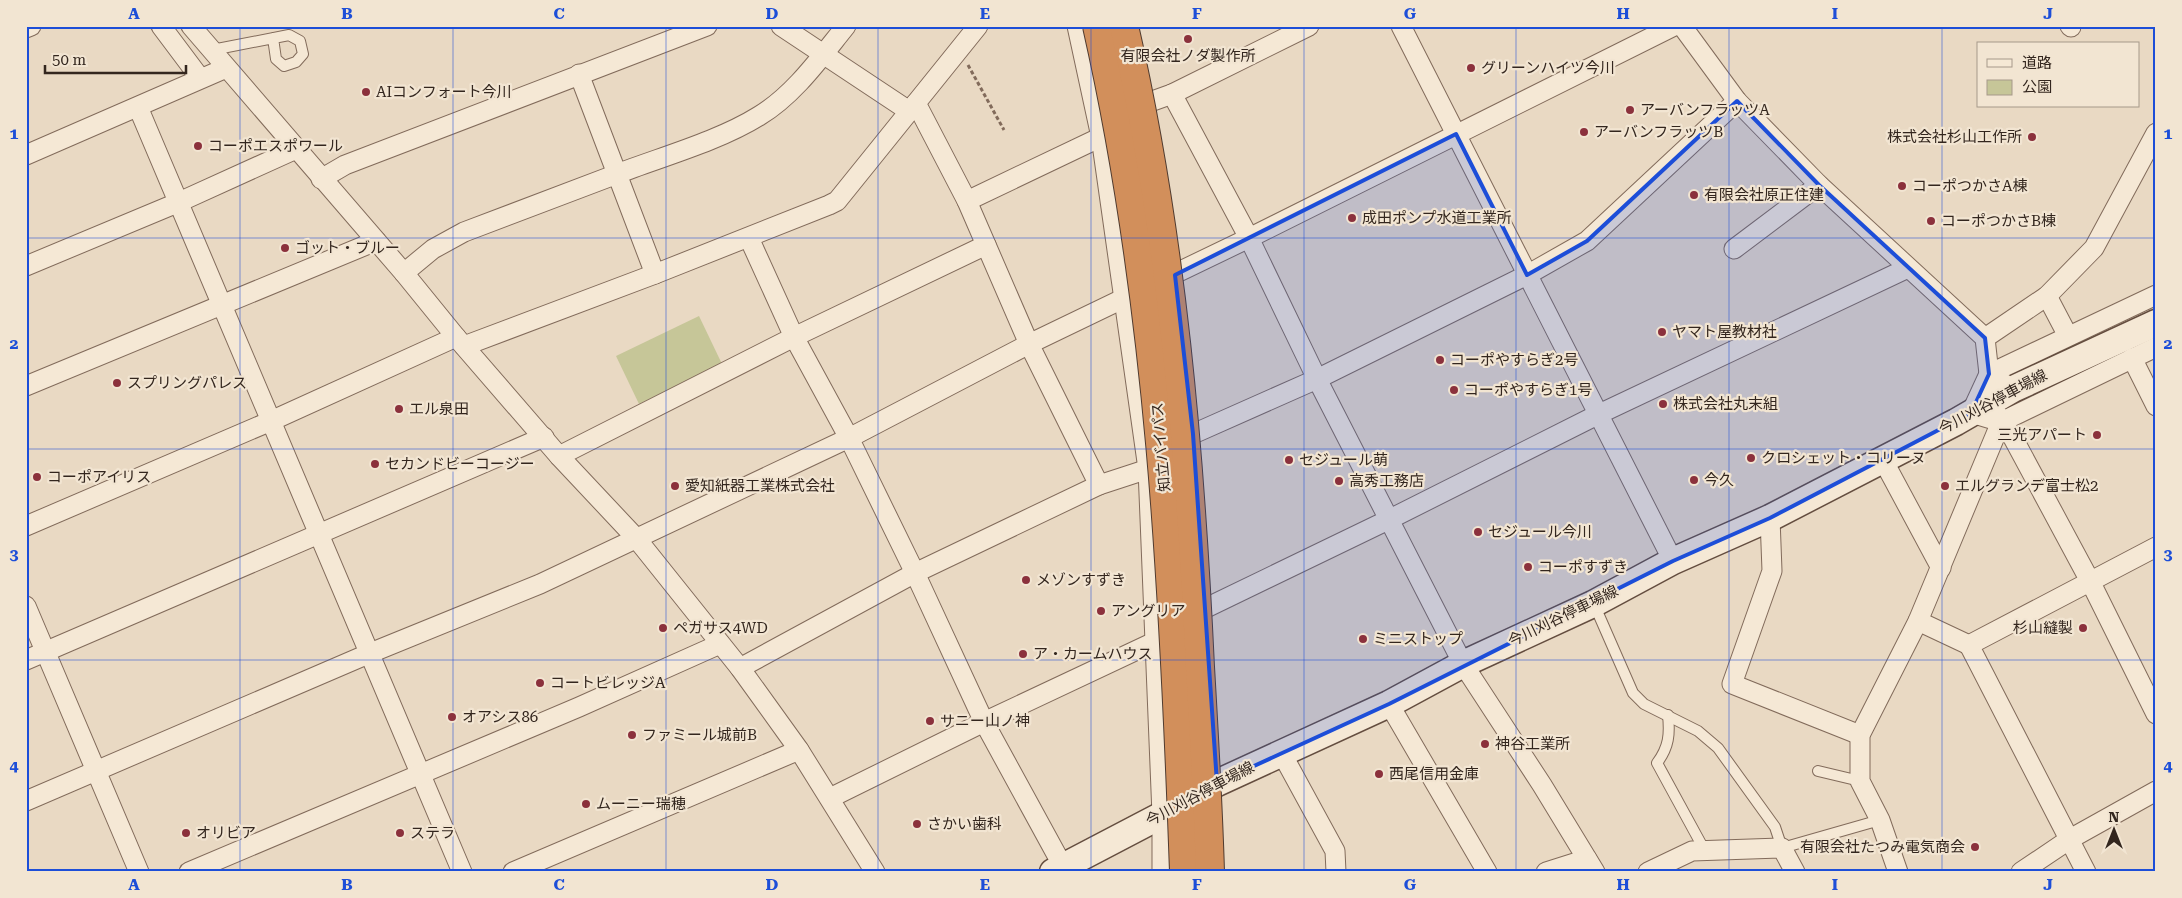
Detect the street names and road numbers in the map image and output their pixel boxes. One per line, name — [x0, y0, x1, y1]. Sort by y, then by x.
street label: 今川刈谷停車場線 — [1936, 366, 2050, 438]
street label: 知立バイパス — [1148, 402, 1174, 492]
street label: 今川刈谷停車場線 — [1505, 582, 1621, 650]
street label: 今川刈谷停車場線 — [1143, 758, 1257, 830]

